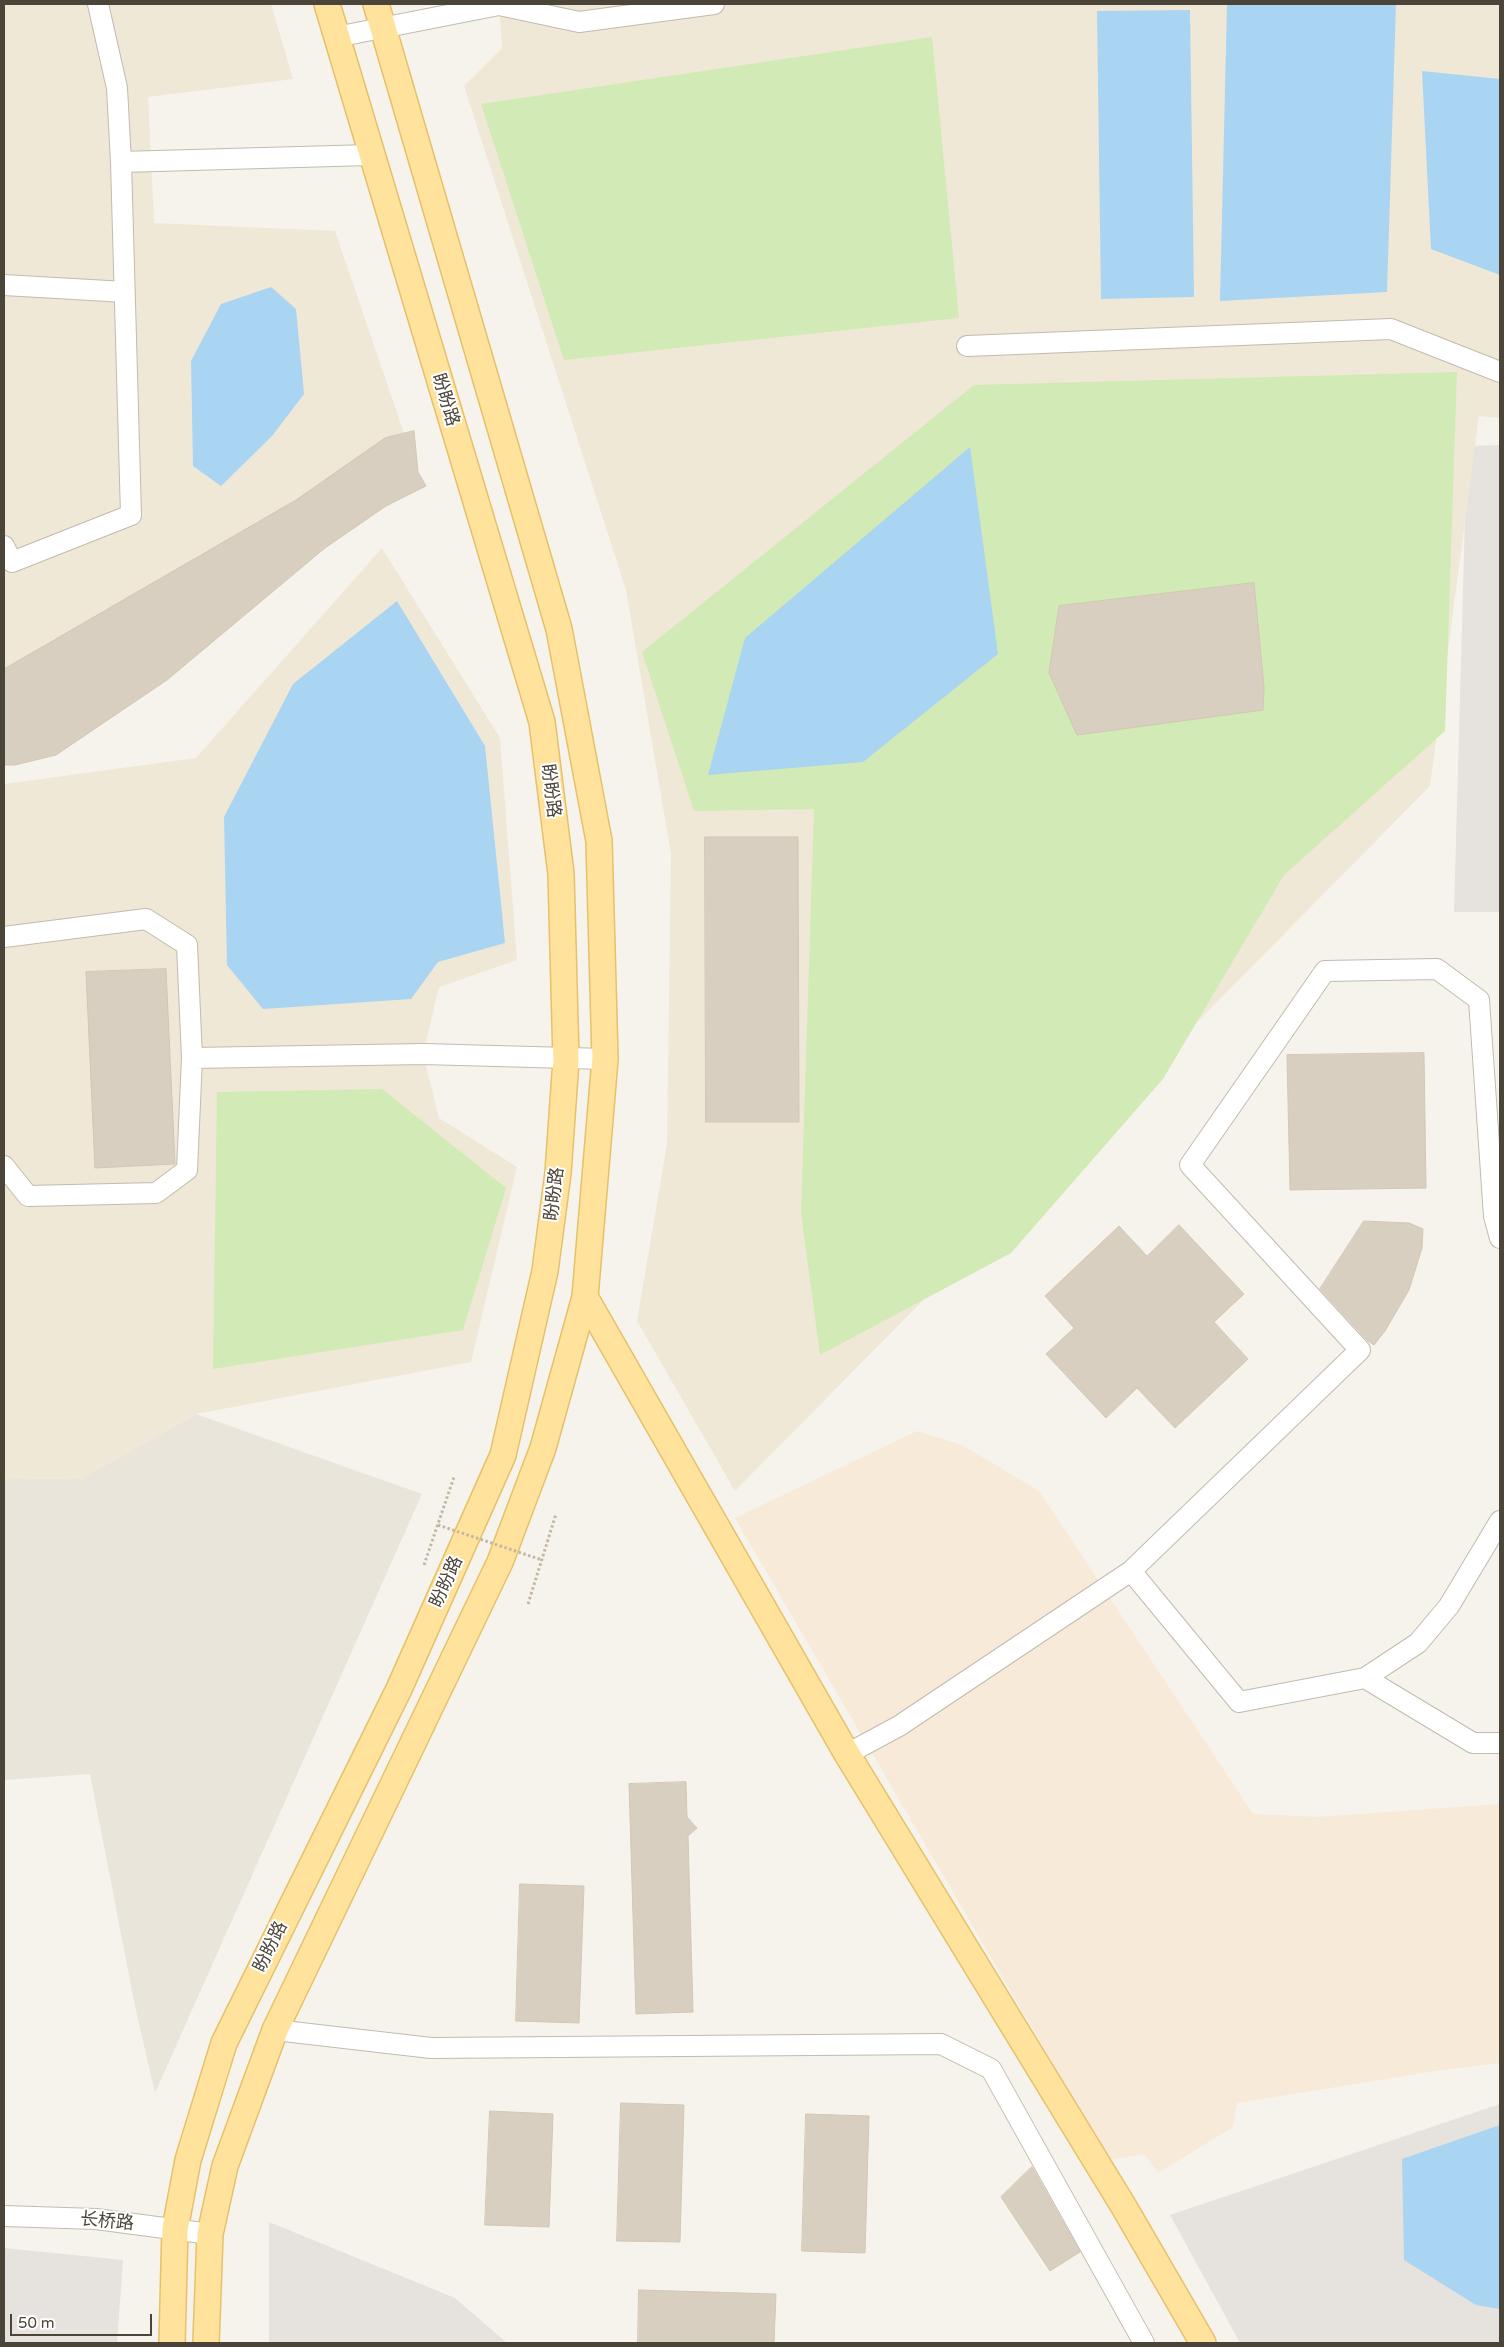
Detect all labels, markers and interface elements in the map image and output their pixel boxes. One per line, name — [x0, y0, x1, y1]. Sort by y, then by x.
street label: 盼盼路 — [427, 371, 463, 429]
street label: 盼盼路 — [536, 763, 564, 819]
street label: 盼盼路 — [541, 1166, 569, 1222]
street label: 盼盼路 — [426, 1553, 468, 1611]
street label: 盼盼路 — [249, 1918, 293, 1976]
street label: 长桥路 — [79, 2209, 135, 2235]
scale bar — [12, 2304, 155, 2336]
text: 50 m — [18, 2314, 55, 2332]

